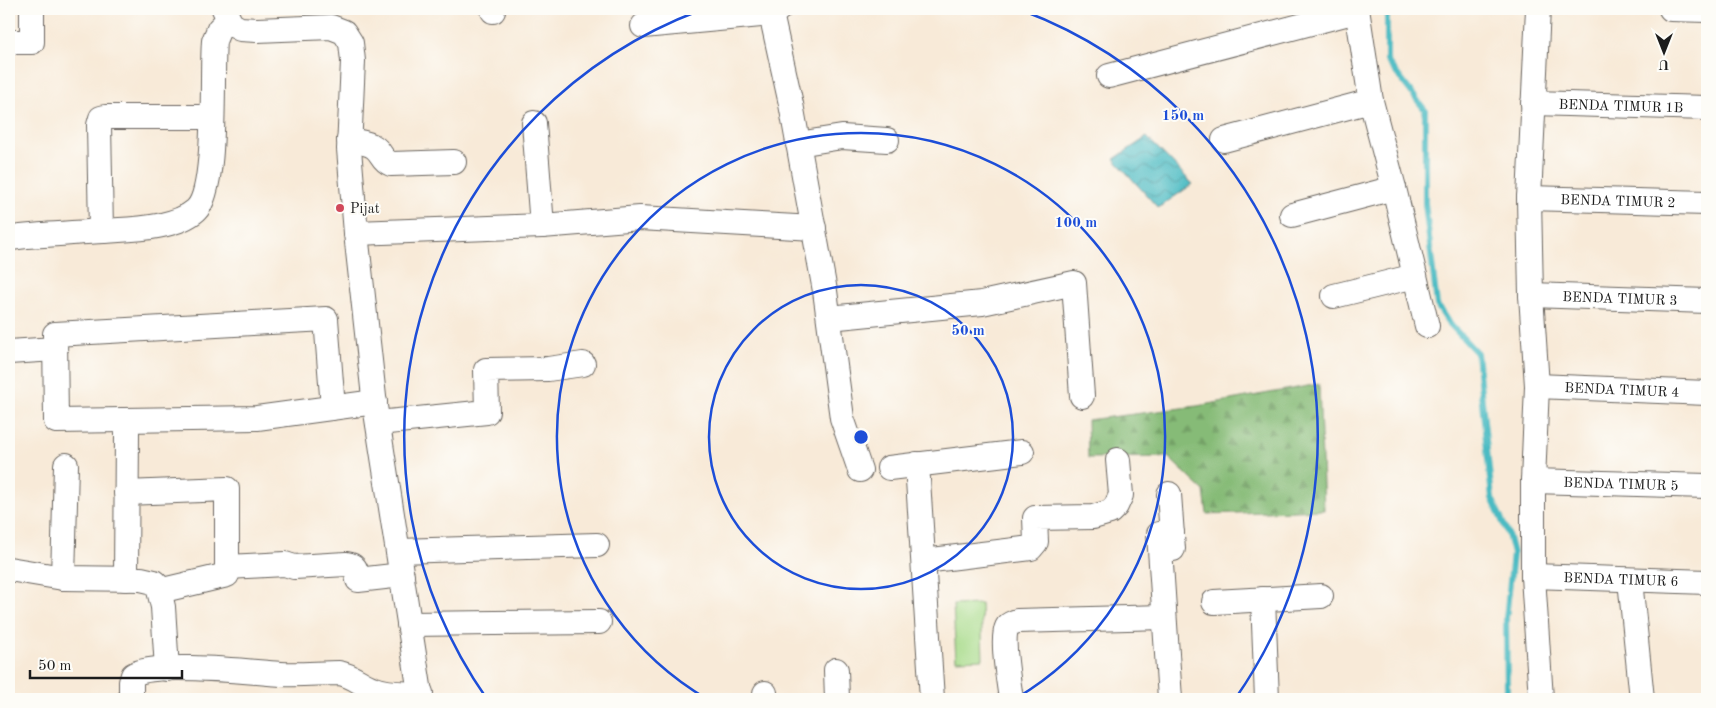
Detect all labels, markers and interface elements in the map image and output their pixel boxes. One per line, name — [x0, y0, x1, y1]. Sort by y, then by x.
north arrow — [1638, 28, 1688, 78]
text: U — [1658, 57, 1670, 71]
street label: BENDA TIMUR 1B — [1558, 98, 1683, 115]
text: 150 m — [1162, 109, 1204, 124]
street label: BENDA TIMUR 2 — [1560, 193, 1676, 210]
marker: Pijat — [334, 202, 346, 214]
place label: Pijat — [350, 202, 380, 216]
text: 100 m — [1055, 216, 1097, 231]
street label: BENDA TIMUR 3 — [1562, 290, 1678, 308]
text: 50 m — [951, 324, 985, 339]
street label: BENDA TIMUR 4 — [1564, 381, 1680, 400]
centre of rings — [852, 428, 870, 446]
street label: BENDA TIMUR 5 — [1563, 476, 1679, 493]
street label: BENDA TIMUR 6 — [1563, 571, 1679, 589]
scale bar — [30, 648, 182, 680]
text: 50 m — [38, 659, 72, 674]

